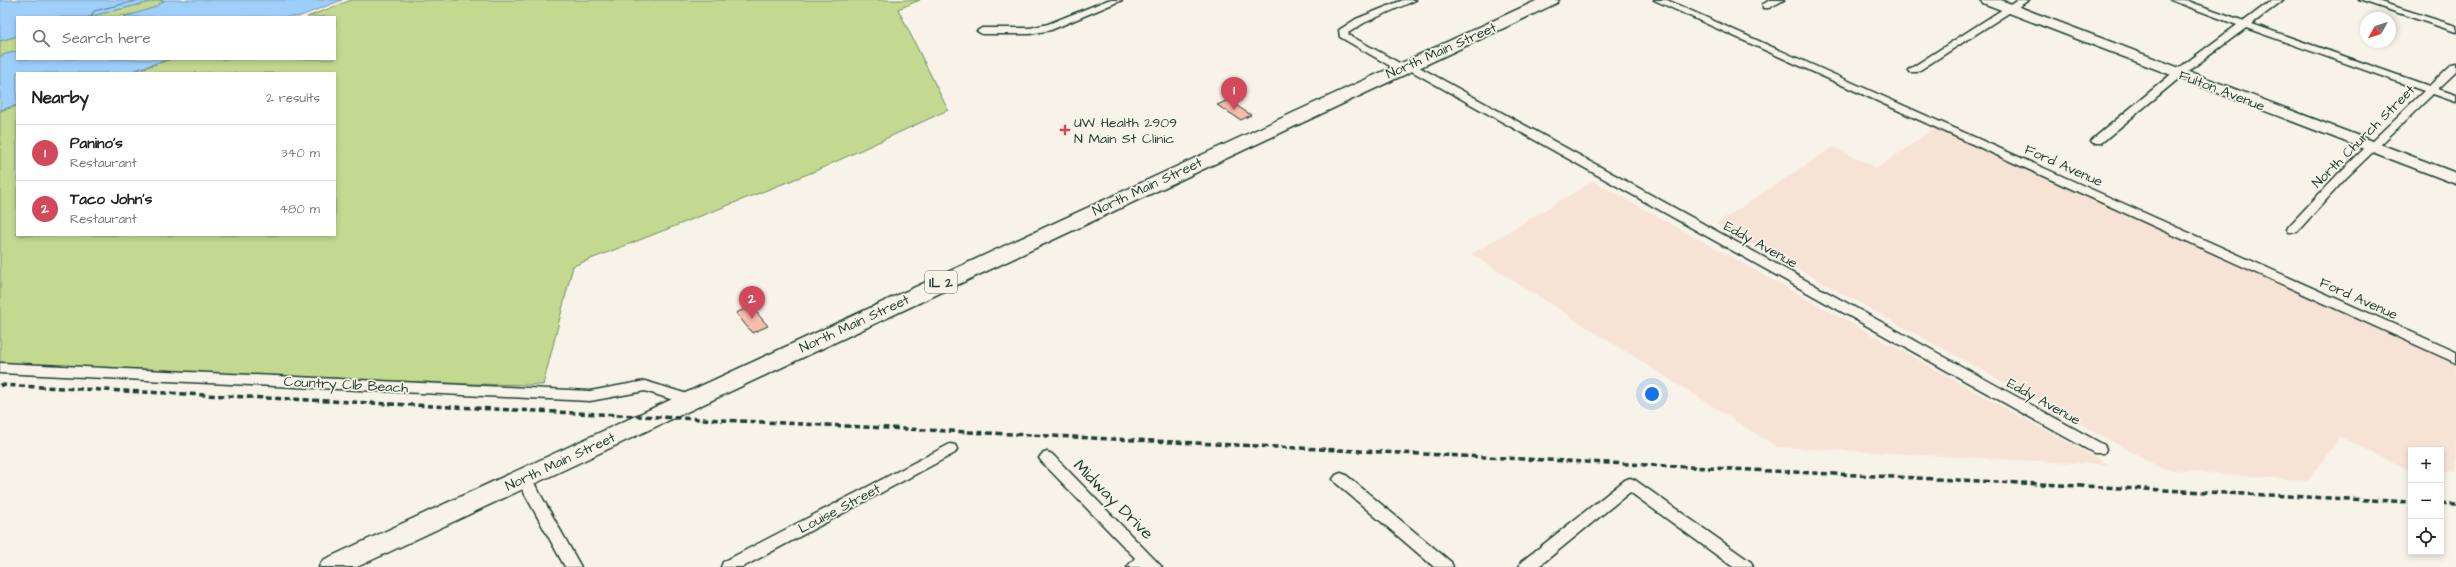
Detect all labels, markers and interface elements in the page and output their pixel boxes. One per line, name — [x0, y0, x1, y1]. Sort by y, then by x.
north arrow — [2360, 12, 2396, 48]
search box — [16, 16, 336, 60]
street label: North Main Street — [1383, 17, 1500, 84]
icon: search — [30, 27, 52, 49]
text: Search here — [62, 28, 151, 49]
street label: Fulton Avenue — [2176, 65, 2268, 117]
pin: 1 — [1221, 77, 1247, 110]
street label: North Church Street — [2308, 80, 2420, 193]
text: Nearby — [32, 86, 89, 110]
text: 2 results — [266, 89, 320, 107]
place label: UW Health 2909 N Main St Clinic — [1074, 113, 1177, 149]
marker: UW Health 2909 N Main St Clinic — [1059, 124, 1071, 136]
text: Panino's — [70, 133, 123, 154]
street label: Ford Avenue — [2021, 140, 2106, 192]
text: 1 — [44, 144, 46, 162]
text: 340 m — [281, 144, 320, 162]
street label: North Main Street — [1089, 153, 1206, 221]
text: Restaurant — [70, 154, 137, 172]
text: Taco John's — [70, 189, 152, 210]
text: 2 — [41, 200, 49, 218]
text: 480 m — [279, 200, 320, 218]
text: Restaurant — [70, 210, 137, 228]
street label: Eddy Avenue — [1720, 216, 1801, 274]
road number: IL 2 — [925, 271, 957, 293]
street label: Ford Avenue — [2316, 273, 2401, 325]
pin: 2 — [739, 286, 765, 319]
street label: North Main Street — [796, 290, 913, 358]
street label: Country Clb Beach — [283, 372, 409, 398]
street label: Eddy Avenue — [2003, 373, 2084, 431]
your location — [1642, 384, 1662, 404]
street label: North Main Street — [502, 428, 619, 496]
map controls — [2408, 447, 2444, 555]
button: + — [2408, 447, 2444, 483]
street label: Midway Drive — [1067, 454, 1159, 546]
street label: Louise Street — [795, 479, 884, 539]
button: − — [2408, 483, 2444, 519]
button: locate — [2408, 519, 2444, 555]

